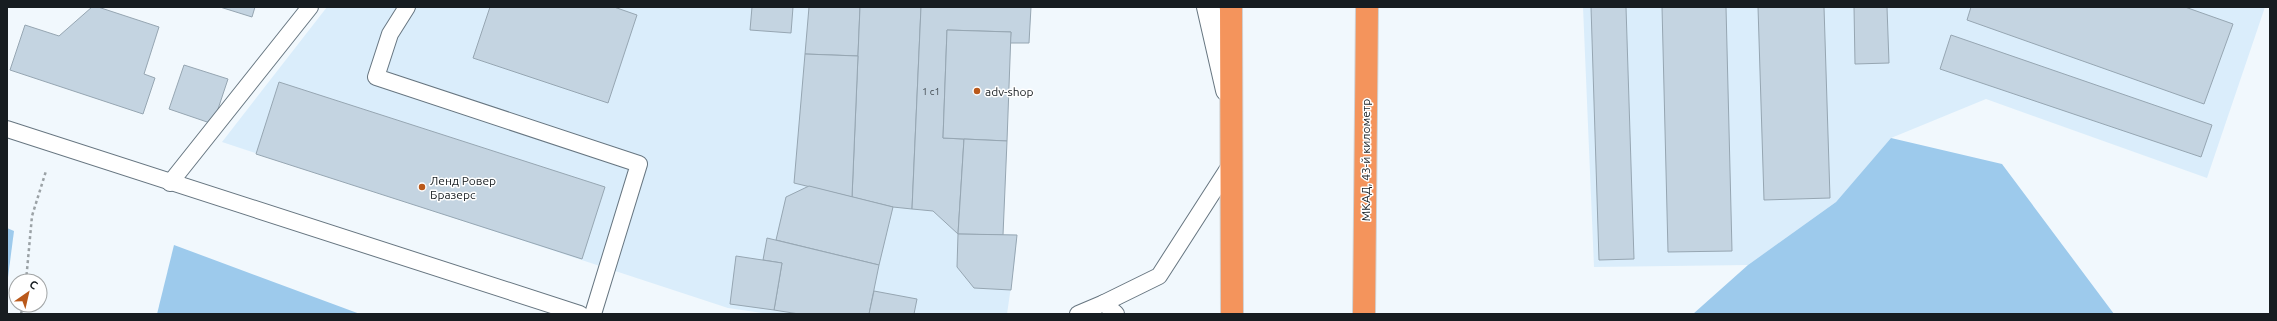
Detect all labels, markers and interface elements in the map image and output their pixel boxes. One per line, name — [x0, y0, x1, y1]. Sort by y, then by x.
place label: adv-shop — [985, 85, 1034, 98]
house number: 1 с1 — [922, 86, 940, 97]
marker: adv-shop — [972, 86, 982, 96]
street label: МКАД, 43-й километр — [1359, 99, 1372, 221]
place label: Ленд Ровер Бразерс — [430, 174, 496, 201]
marker: Ленд Ровер Бразерс — [417, 182, 427, 192]
north arrow — [8, 273, 48, 313]
text: С — [27, 278, 40, 292]

